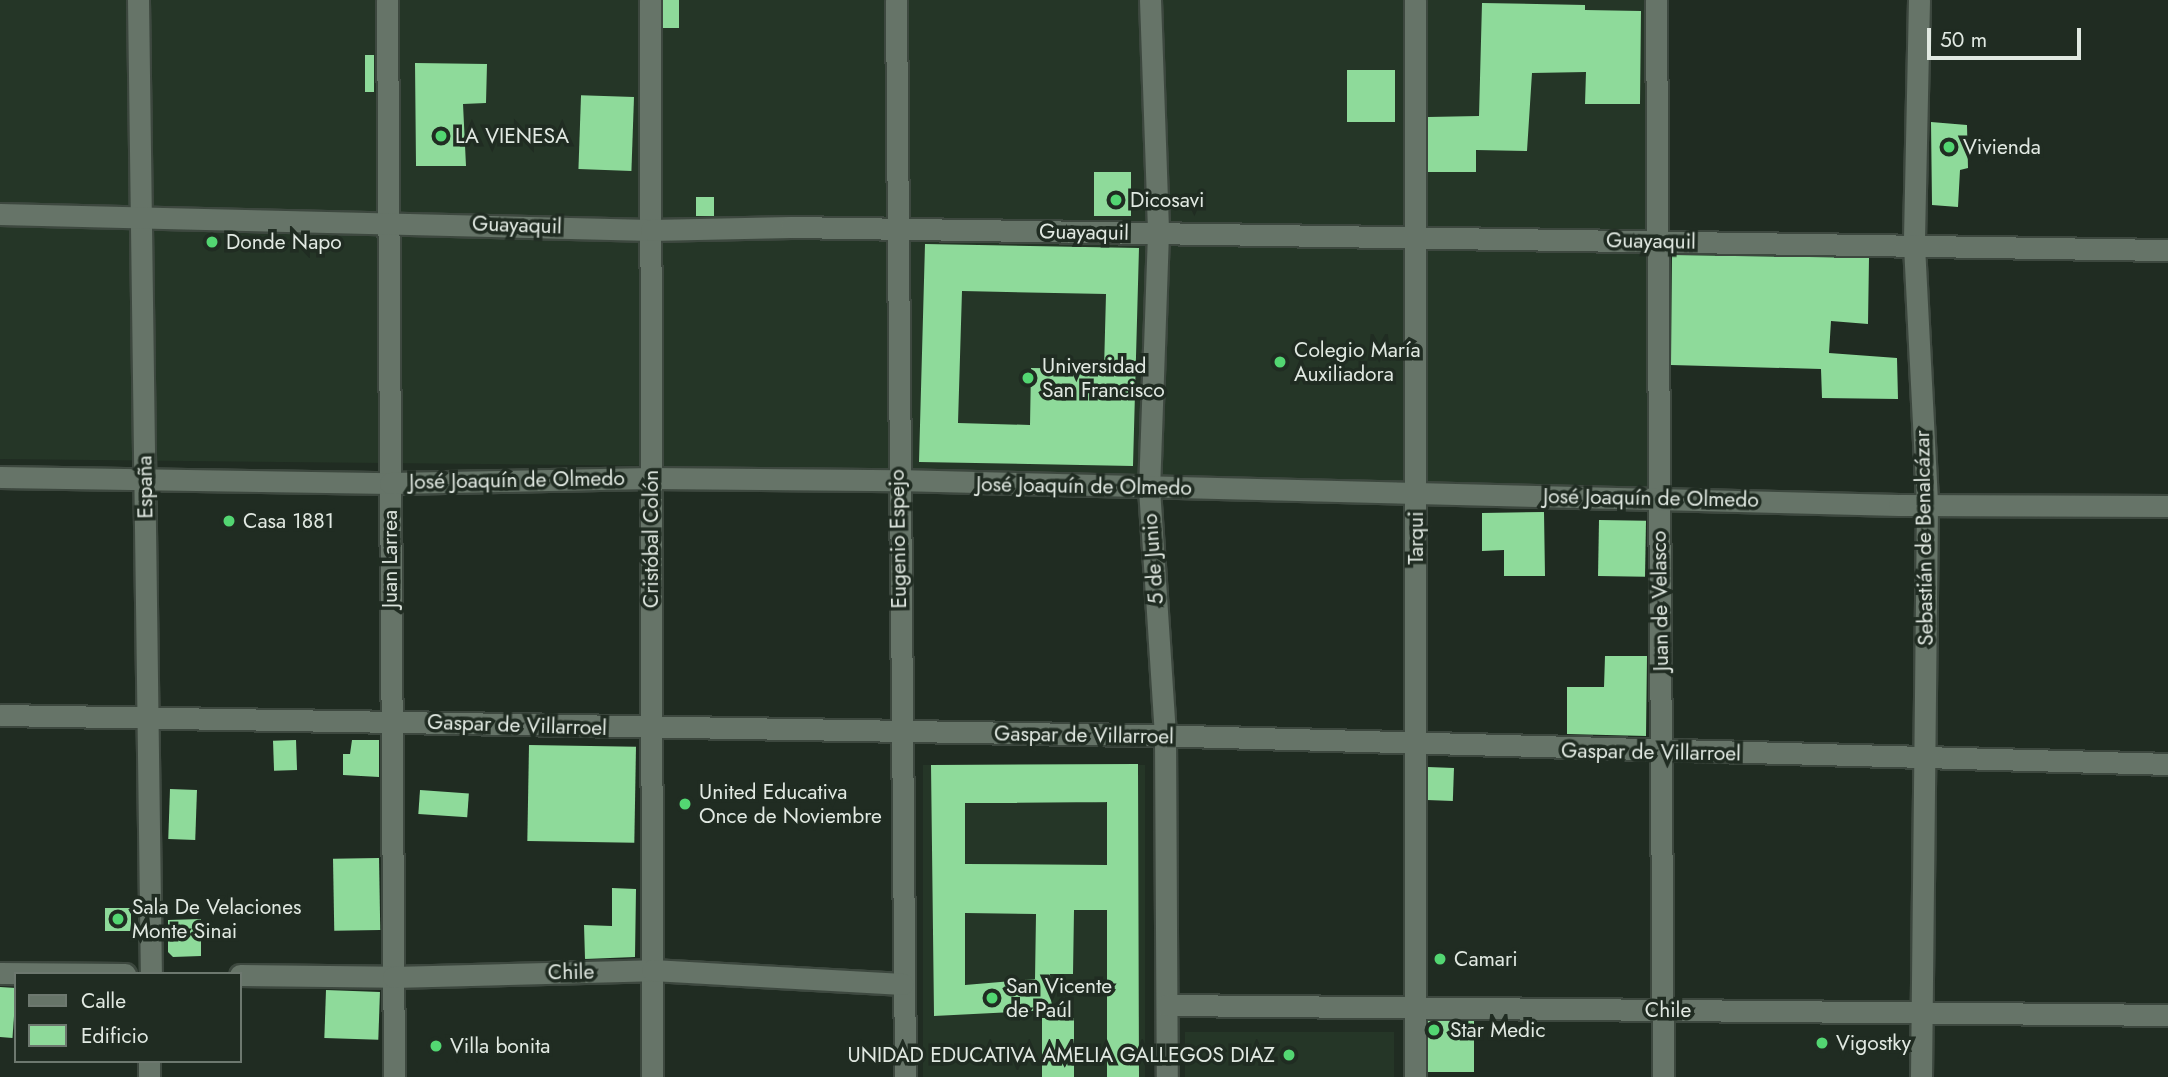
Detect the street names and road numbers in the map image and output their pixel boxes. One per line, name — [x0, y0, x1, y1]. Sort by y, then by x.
street label: Guayaquil — [472, 211, 562, 239]
street label: Guayaquil — [1039, 219, 1129, 245]
street label: Guayaquil — [1606, 228, 1696, 254]
street label: Sebastián de Benalcázar — [1910, 430, 1938, 646]
street label: España — [132, 455, 158, 519]
street label: José Joaquín de Olmedo — [409, 466, 625, 494]
street label: Eugenio Espejo — [884, 469, 912, 609]
street label: Cristóbal Colón — [638, 470, 664, 608]
street label: José Joaquín de Olmedo — [976, 472, 1192, 500]
street label: José Joaquín de Olmedo — [1543, 484, 1759, 512]
street label: Juan Larrea — [377, 510, 403, 608]
street label: Tarqui — [1403, 511, 1429, 565]
street label: 5 de Junio — [1137, 513, 1169, 605]
street label: Juan de Velasco — [1646, 531, 1674, 671]
street label: Gaspar de Villarroel — [427, 709, 607, 741]
street label: Gaspar de Villarroel — [994, 721, 1174, 749]
street label: Gaspar de Villarroel — [1561, 738, 1741, 766]
street label: Chile — [548, 959, 594, 985]
street label: Chile — [1645, 997, 1691, 1023]

